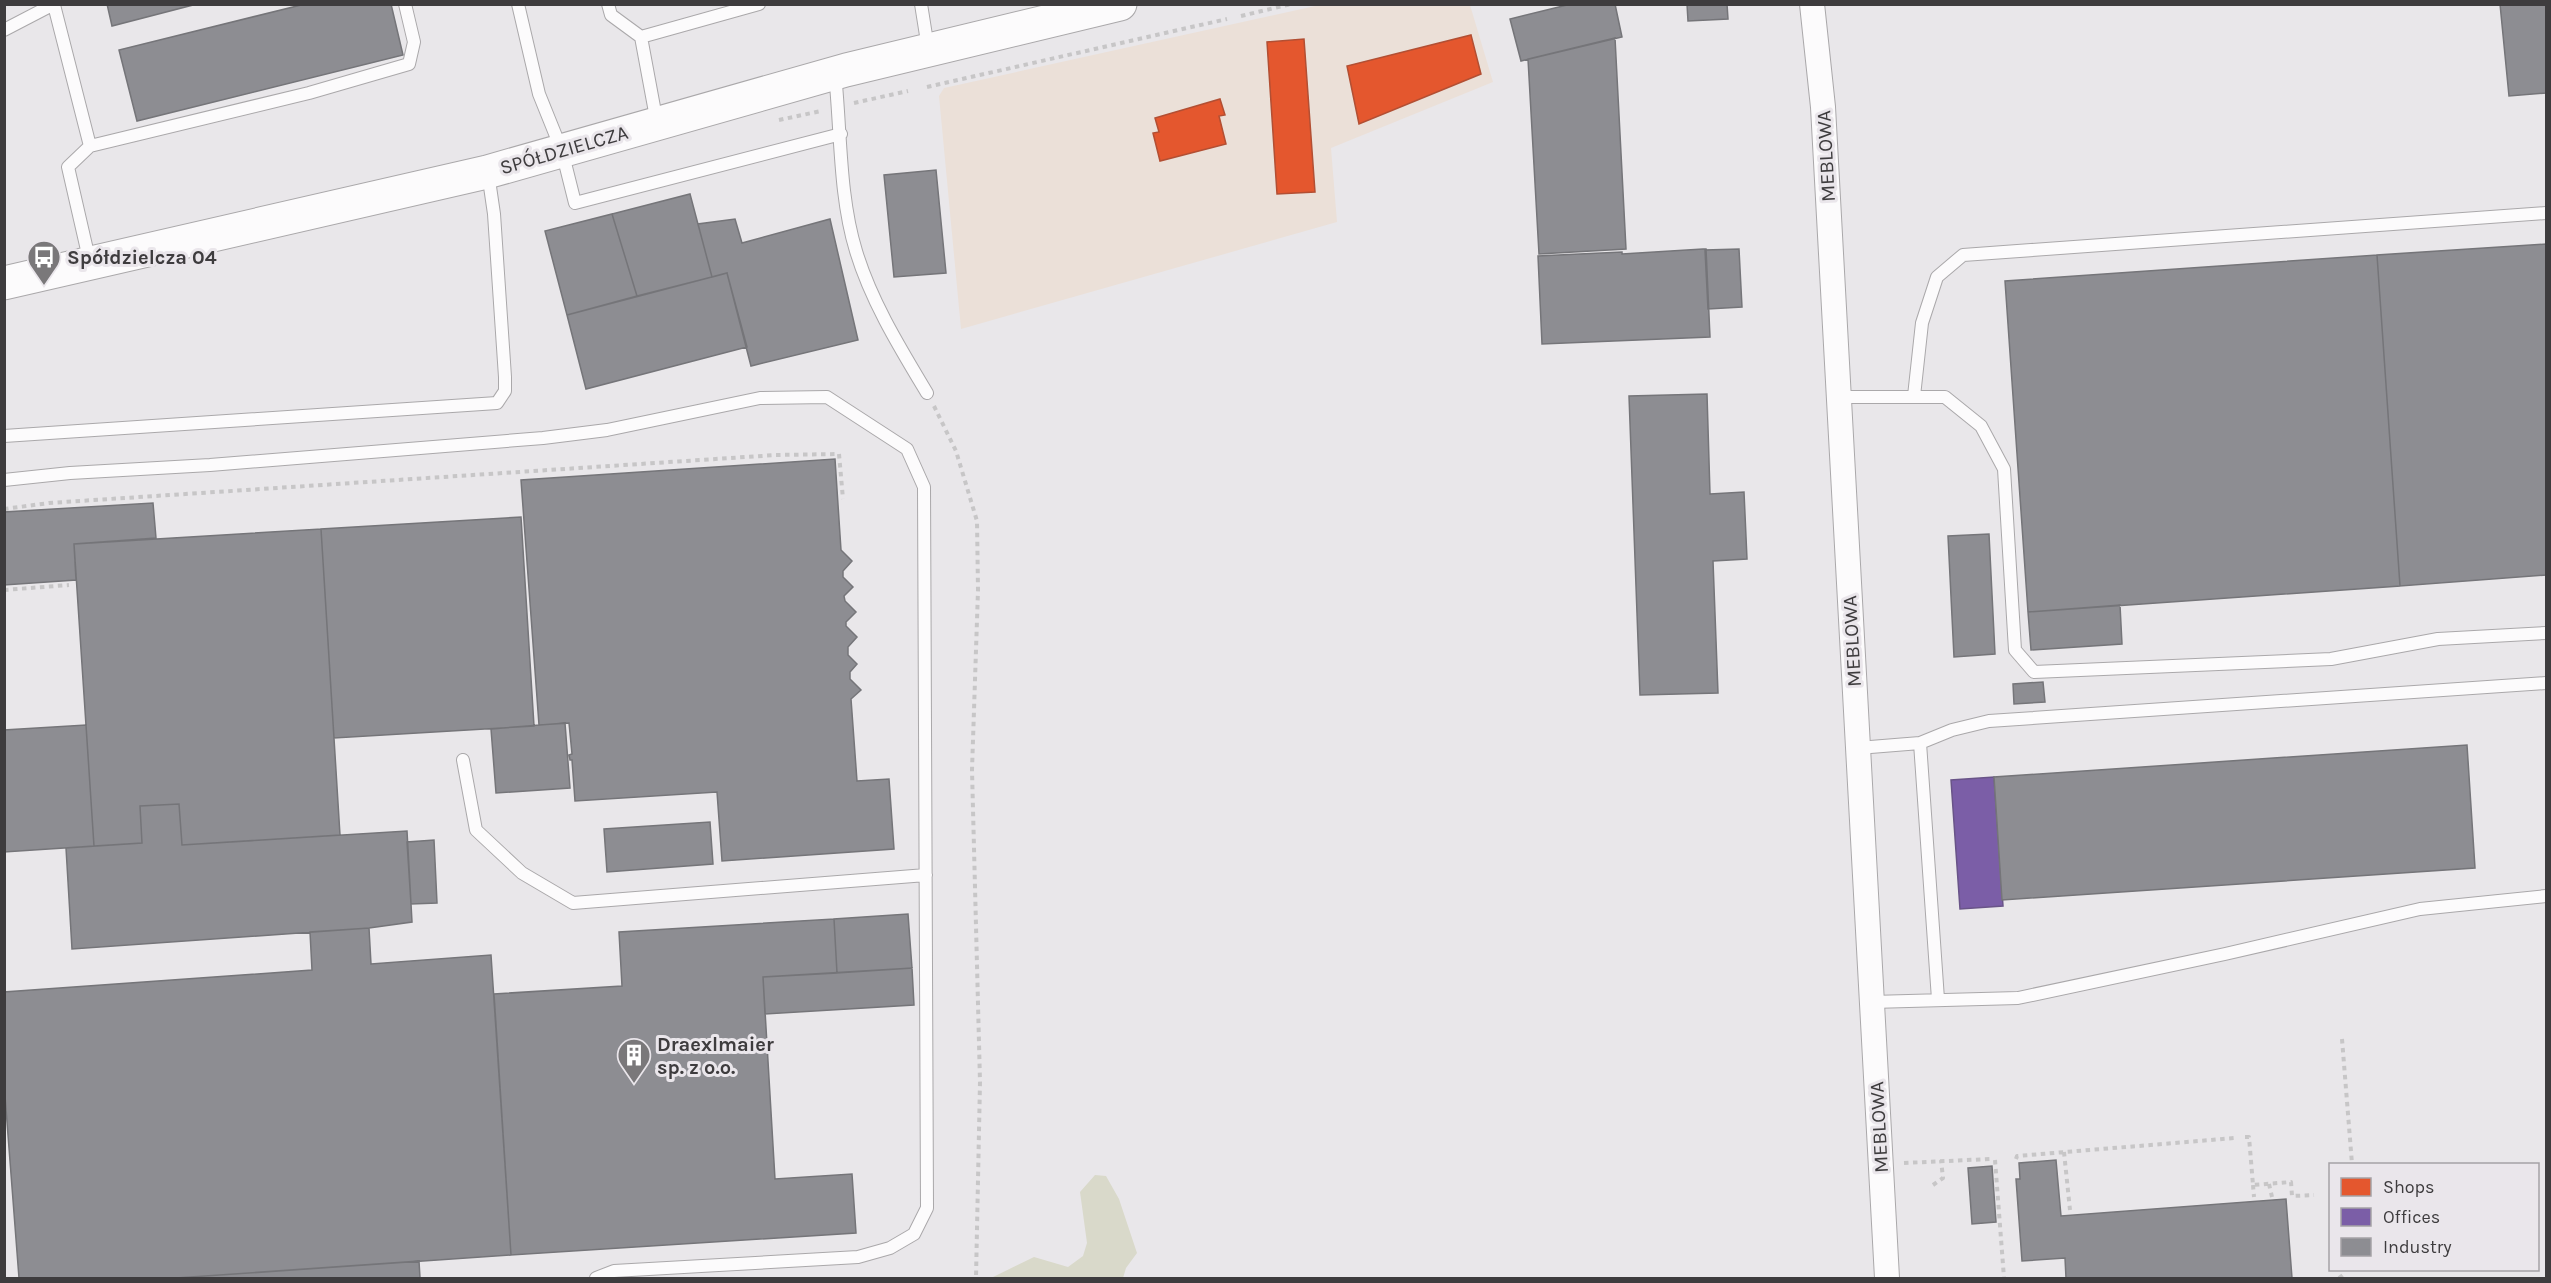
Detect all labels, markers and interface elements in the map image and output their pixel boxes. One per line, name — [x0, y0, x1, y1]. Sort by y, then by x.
street label: MEBLOWA — [1812, 110, 1840, 202]
street label: SPÓŁDZIELCZA — [497, 120, 631, 179]
bus stop icon: Spółdzielcza 04 — [26, 239, 62, 286]
place label: Spółdzielcza 04 — [67, 246, 217, 269]
street label: MEBLOWA — [1838, 595, 1866, 687]
place label: Draexlmaier sp. z o.o. — [657, 1033, 774, 1079]
building icon: Draexlmaier sp. z o.o. — [616, 1037, 652, 1084]
street label: MEBLOWA — [1865, 1081, 1893, 1173]
legend — [2329, 1163, 2539, 1271]
text: Shops — [2383, 1176, 2435, 1198]
text: Offices — [2383, 1206, 2440, 1228]
text: Industry — [2383, 1236, 2452, 1258]

